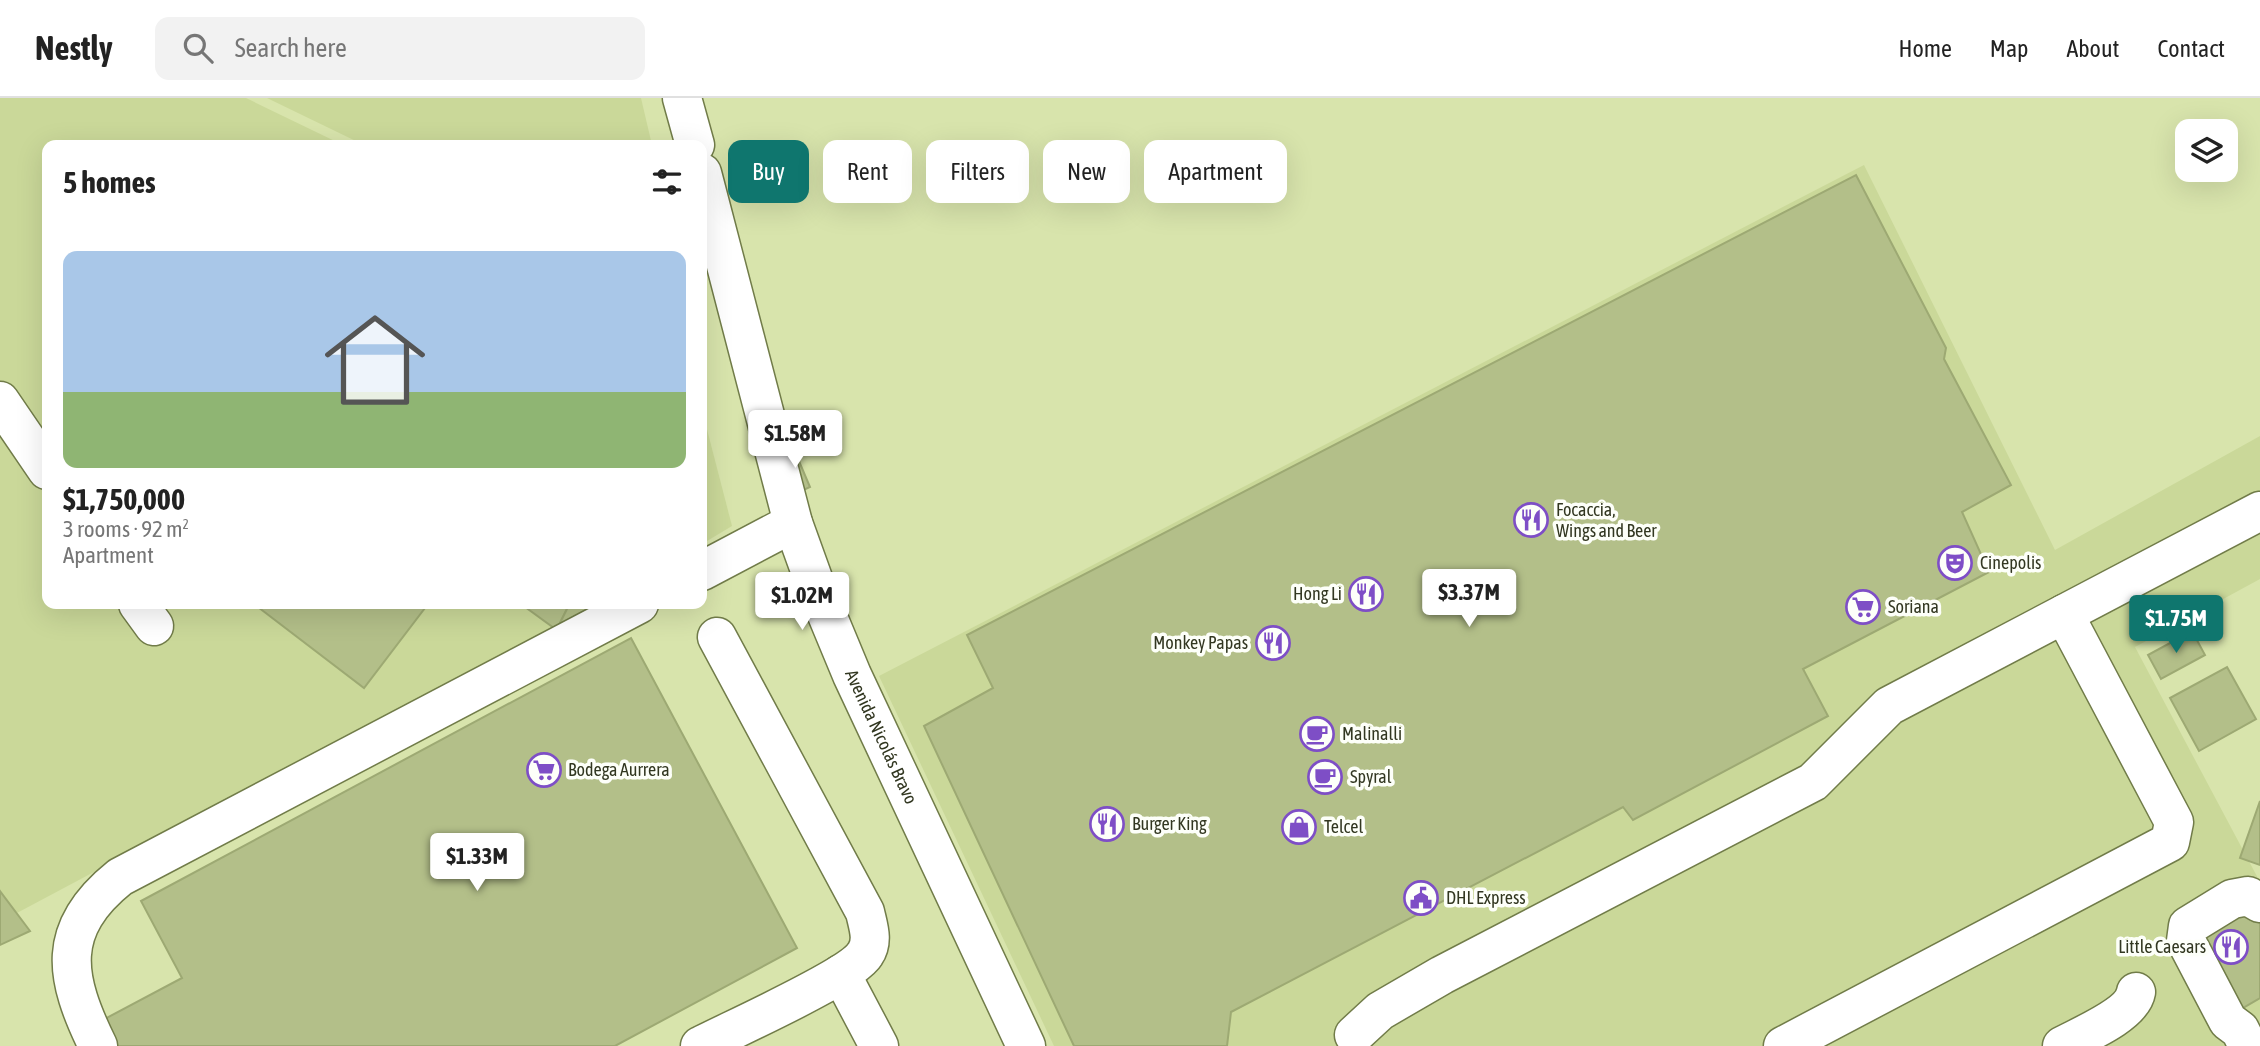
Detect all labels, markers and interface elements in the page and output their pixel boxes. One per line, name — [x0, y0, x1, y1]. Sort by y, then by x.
search box — [155, 17, 645, 80]
text: Nestly — [35, 29, 113, 67]
icon: search — [179, 29, 217, 67]
text: Search here — [235, 33, 347, 63]
text: Home — [1898, 35, 1952, 62]
text: Map — [1990, 35, 2028, 62]
text: About — [2066, 35, 2119, 62]
text: Contact — [2157, 35, 2225, 62]
map controls — [2175, 119, 2238, 182]
button: layers — [2175, 119, 2238, 182]
chip: Buy — [728, 140, 809, 203]
chip: Rent — [823, 140, 912, 203]
chip: Filters — [926, 140, 1029, 203]
chip: New — [1043, 140, 1130, 203]
chip: Apartment — [1144, 140, 1287, 203]
icon: filters — [648, 163, 686, 201]
text: 5 homes — [63, 165, 156, 199]
icon: home — [312, 297, 438, 423]
pin: $1.58M — [738, 410, 852, 470]
text: $1.58M — [764, 420, 826, 446]
text: $1,750,000 — [63, 482, 185, 516]
place label: Focaccia, Wings and Beer — [1556, 499, 1657, 541]
restaurant icon: Focaccia, Wings and Beer — [1512, 501, 1550, 539]
text: 3 rooms · 92 m² — [63, 516, 189, 542]
text: Apartment — [63, 542, 154, 568]
theatre icon: Cinepolis — [1936, 544, 1974, 582]
place label: Cinepolis — [1980, 552, 2041, 573]
pin: $3.37M — [1412, 570, 1526, 629]
pin: $1.02M — [745, 573, 859, 632]
restaurant icon: Hong Li — [1347, 575, 1385, 613]
text: $3.37M — [1438, 579, 1500, 605]
text: $1.02M — [771, 582, 833, 608]
place label: Hong Li — [1293, 583, 1342, 604]
supermarket icon: Soriana — [1844, 588, 1882, 626]
place label: Soriana — [1888, 596, 1939, 617]
pin: $1.75M — [2119, 596, 2233, 655]
text: $1.75M — [2145, 605, 2207, 631]
restaurant icon: Monkey Papas — [1254, 624, 1292, 662]
place label: Monkey Papas — [1153, 632, 1248, 653]
street label: Avenida Nicolás Bravo — [841, 666, 922, 807]
cafe icon: Malinalli — [1298, 715, 1336, 753]
place label: Malinalli — [1342, 723, 1402, 744]
supermarket icon: Bodega Aurrera — [525, 751, 563, 789]
cafe icon: Spyral — [1306, 758, 1344, 796]
place label: Bodega Aurrera — [568, 759, 670, 780]
place label: Spyral — [1350, 766, 1392, 787]
restaurant icon: Burger King — [1088, 805, 1126, 843]
shop icon: Telcel — [1280, 808, 1318, 846]
place label: Burger King — [1132, 813, 1207, 834]
place label: Telcel — [1324, 816, 1363, 837]
pin: $1.33M — [420, 834, 534, 893]
text: $1.33M — [446, 843, 508, 869]
public building icon: DHL Express — [1402, 879, 1440, 917]
place label: DHL Express — [1446, 887, 1526, 908]
restaurant icon: Little Caesars — [2212, 928, 2250, 966]
place label: Little Caesars — [2118, 936, 2206, 957]

